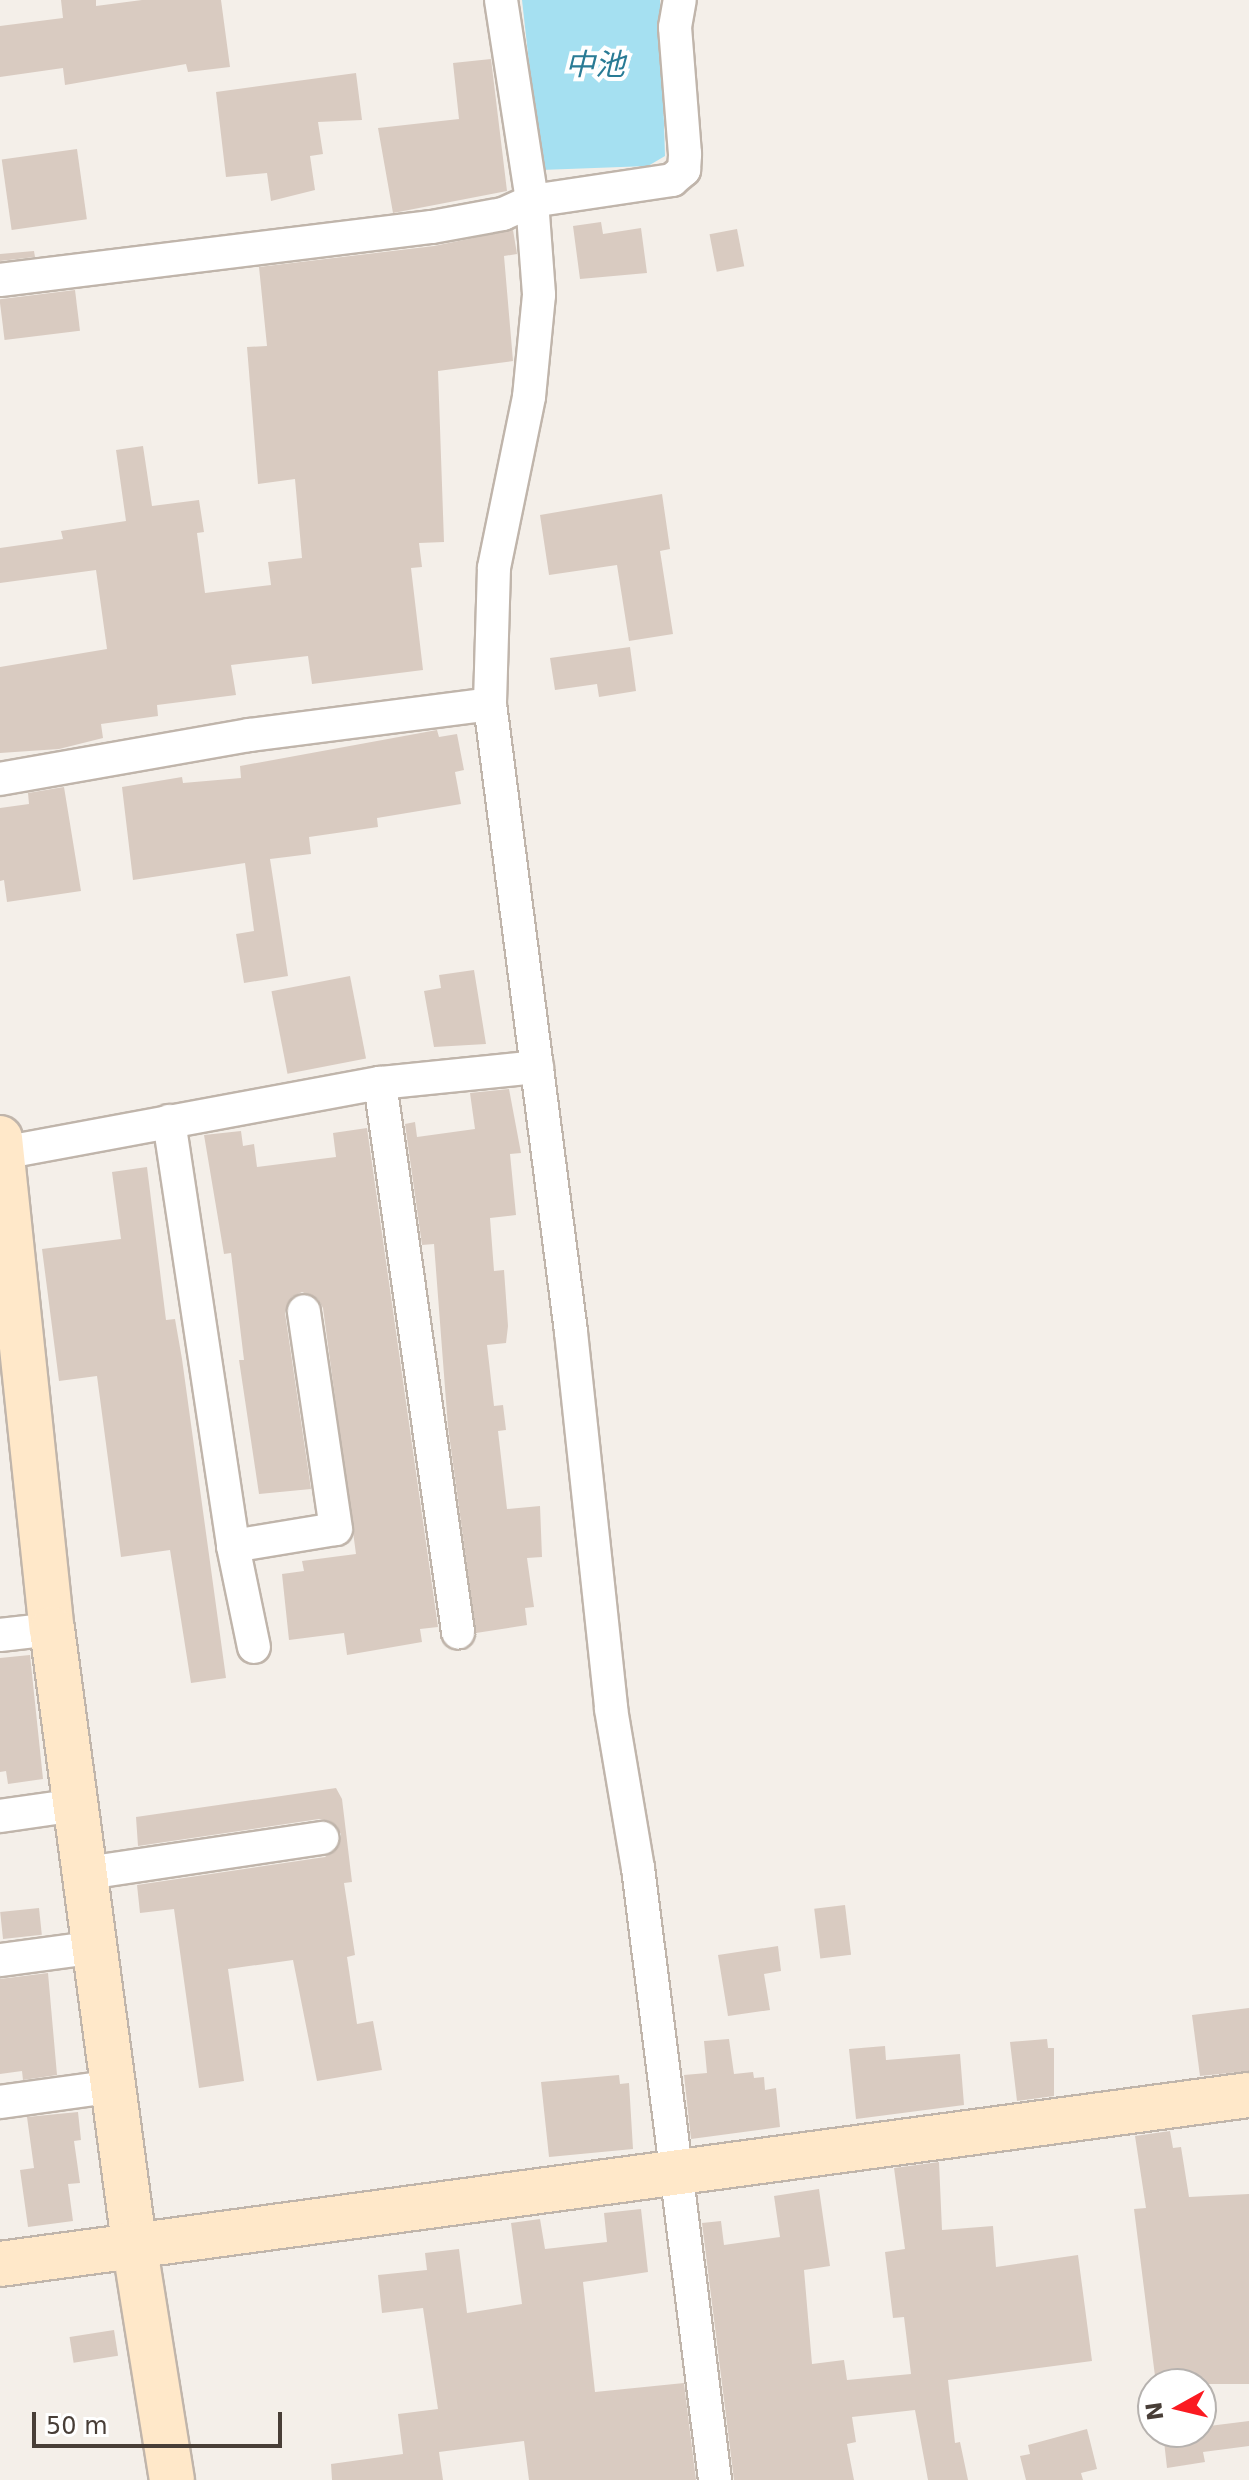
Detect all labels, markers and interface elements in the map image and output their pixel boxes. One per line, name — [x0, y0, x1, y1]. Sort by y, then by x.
water label: 中池 — [565, 47, 625, 83]
north arrow — [1137, 2368, 1217, 2448]
scale bar — [36, 2396, 286, 2446]
text: N — [1141, 2400, 1168, 2422]
text: 50 m — [46, 2412, 108, 2440]

